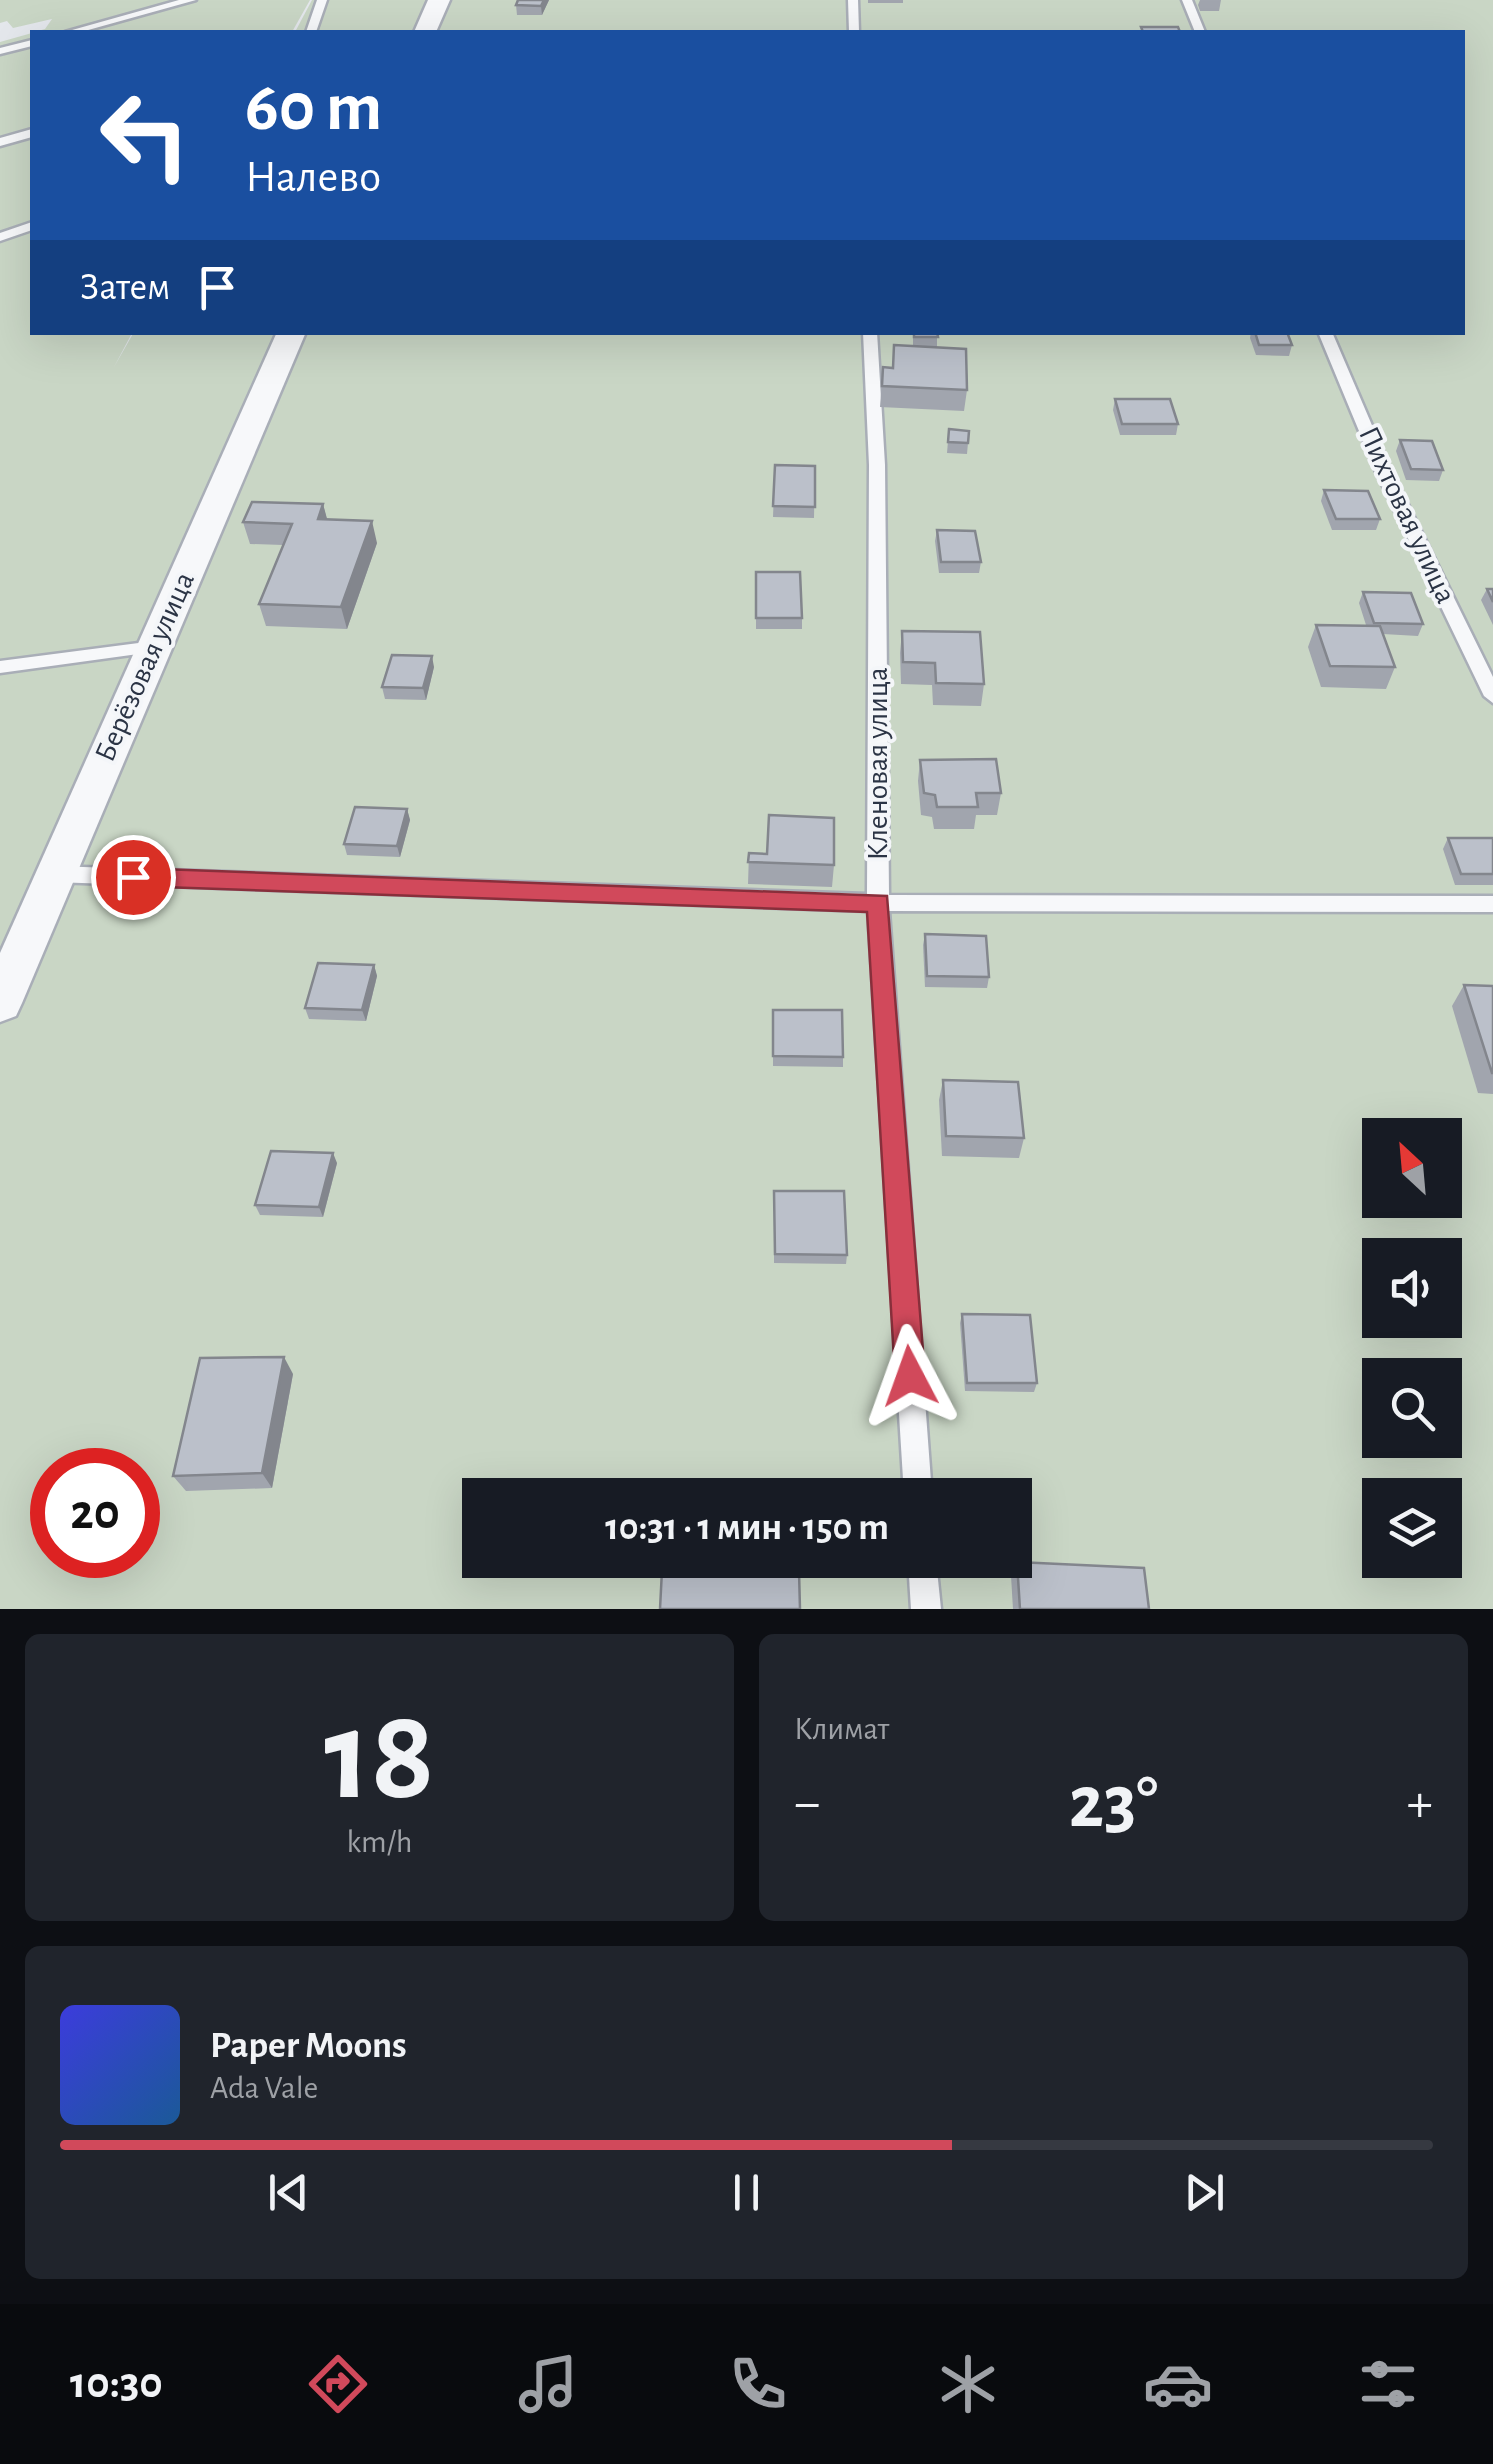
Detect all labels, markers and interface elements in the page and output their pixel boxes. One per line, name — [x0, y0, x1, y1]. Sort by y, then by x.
icon: left — [80, 70, 210, 200]
text: 60 m — [245, 73, 382, 143]
text: Налево — [245, 155, 381, 200]
icon: arrive — [190, 260, 245, 315]
text: Затем — [80, 269, 170, 307]
street label: Пихтовая улица — [1353, 422, 1461, 608]
street label: Берёзовая улица — [90, 568, 200, 766]
street label: Кленовая улица — [863, 667, 893, 861]
pin — [91, 835, 176, 920]
icon: arrive — [106, 850, 161, 905]
north arrow — [1362, 1118, 1462, 1218]
map controls — [1362, 1118, 1462, 1578]
button: sound — [1362, 1238, 1462, 1338]
position arrow — [858, 1324, 962, 1428]
button: search — [1362, 1358, 1462, 1458]
speed limit sign: 20 — [30, 1448, 160, 1578]
button: layers — [1362, 1478, 1462, 1578]
text: 10:31 · 1 мин · 150 m — [605, 1509, 889, 1547]
text: 18 — [324, 1693, 435, 1823]
text: Климат — [794, 1713, 889, 1745]
text: 23° — [1069, 1766, 1158, 1841]
text: − — [794, 1776, 820, 1831]
text: + — [1407, 1776, 1433, 1831]
text: km/h — [346, 1826, 413, 1858]
text: Paper Moons — [210, 2027, 407, 2065]
text: Ada Vale — [210, 2072, 318, 2104]
icon: previous — [261, 2165, 316, 2220]
icon: pause — [719, 2165, 774, 2220]
icon: next — [1177, 2165, 1232, 2220]
icon: directions — [303, 2349, 373, 2419]
icon: music — [513, 2349, 583, 2419]
icon: phone — [723, 2349, 793, 2419]
icon: climate — [933, 2349, 1003, 2419]
icon: car — [1143, 2349, 1213, 2419]
icon: filters — [1353, 2349, 1423, 2419]
text: 10:30 — [70, 2361, 163, 2406]

